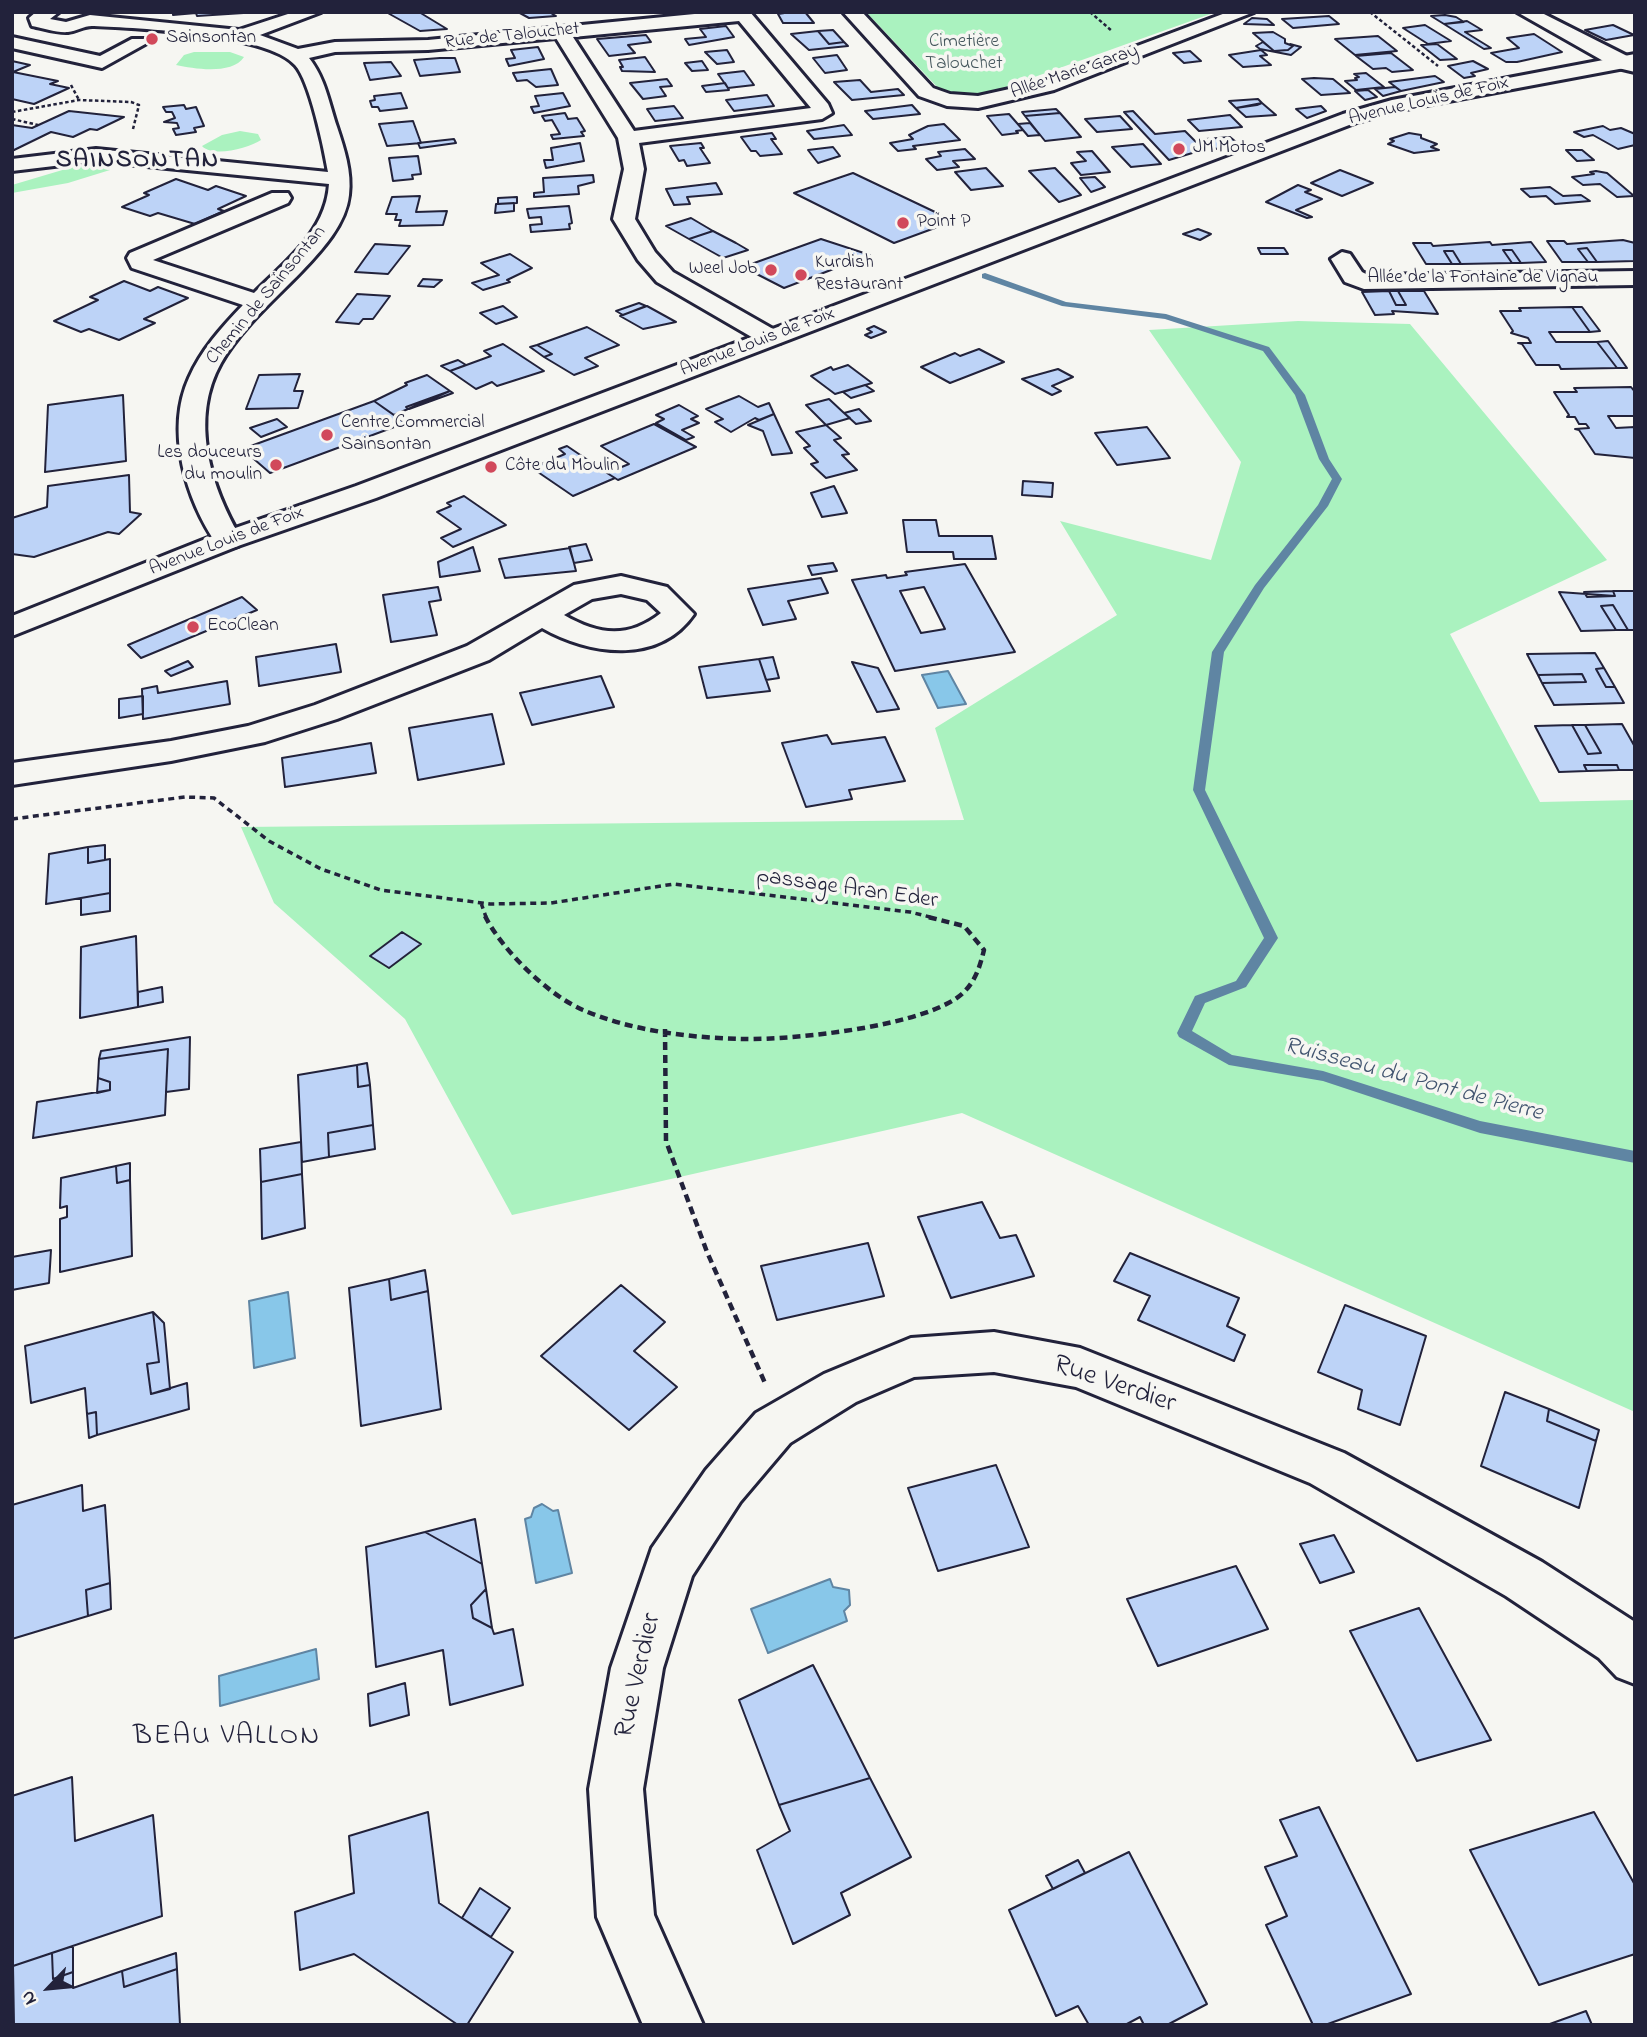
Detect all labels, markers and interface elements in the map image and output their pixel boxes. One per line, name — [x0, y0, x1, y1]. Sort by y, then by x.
street label: Rue de Talouchet — [443, 19, 581, 55]
place label: Sainsontan — [166, 28, 256, 50]
marker: Sainsontan — [144, 31, 160, 47]
park label: Cimetière Talouchet — [925, 32, 1003, 76]
street label: Allée Marie Garay — [1008, 41, 1142, 105]
street label: Avenue Louis de Foix — [1347, 73, 1511, 131]
place label: JM Motos — [1193, 138, 1266, 160]
marker: JM Motos — [1171, 141, 1187, 157]
district label: SAINSONTAN — [57, 148, 219, 176]
place label: Point P — [917, 212, 971, 234]
marker: Point P — [895, 215, 911, 231]
street label: Chemin de Sainsontan — [202, 222, 332, 370]
place label: Kurdish Restaurant — [815, 253, 903, 297]
place label: Weel Job — [689, 259, 757, 281]
marker: Weel Job — [763, 262, 779, 278]
marker: Kurdish Restaurant — [793, 267, 809, 283]
street label: Allée de la Fontaine de Vignau — [1368, 268, 1598, 290]
street label: Avenue Louis de Foix — [678, 303, 838, 383]
place label: Centre Commercial Sainsontan — [341, 413, 484, 457]
marker: Centre Commercial Sainsontan — [319, 427, 335, 443]
place label: Les douceurs du moulin — [157, 443, 262, 487]
place label: Côte du Moulin — [505, 456, 619, 478]
marker: Les douceurs du moulin — [268, 457, 284, 473]
marker: Côte du Moulin — [483, 459, 499, 475]
street label: Avenue Louis de Foix — [147, 502, 307, 582]
place label: EcoClean — [207, 616, 279, 638]
marker: EcoClean — [185, 619, 201, 635]
street label: passage Aran Eder — [755, 864, 939, 916]
water label: Ruisseau du Pont de Pierre — [1281, 1033, 1545, 1129]
street label: Rue Verdier — [1048, 1349, 1180, 1423]
street label: Rue Verdier — [609, 1610, 671, 1742]
district label: BEAU VALLON — [134, 1721, 320, 1755]
north arrow — [14, 1953, 84, 2023]
text: N — [15, 1986, 45, 2009]

